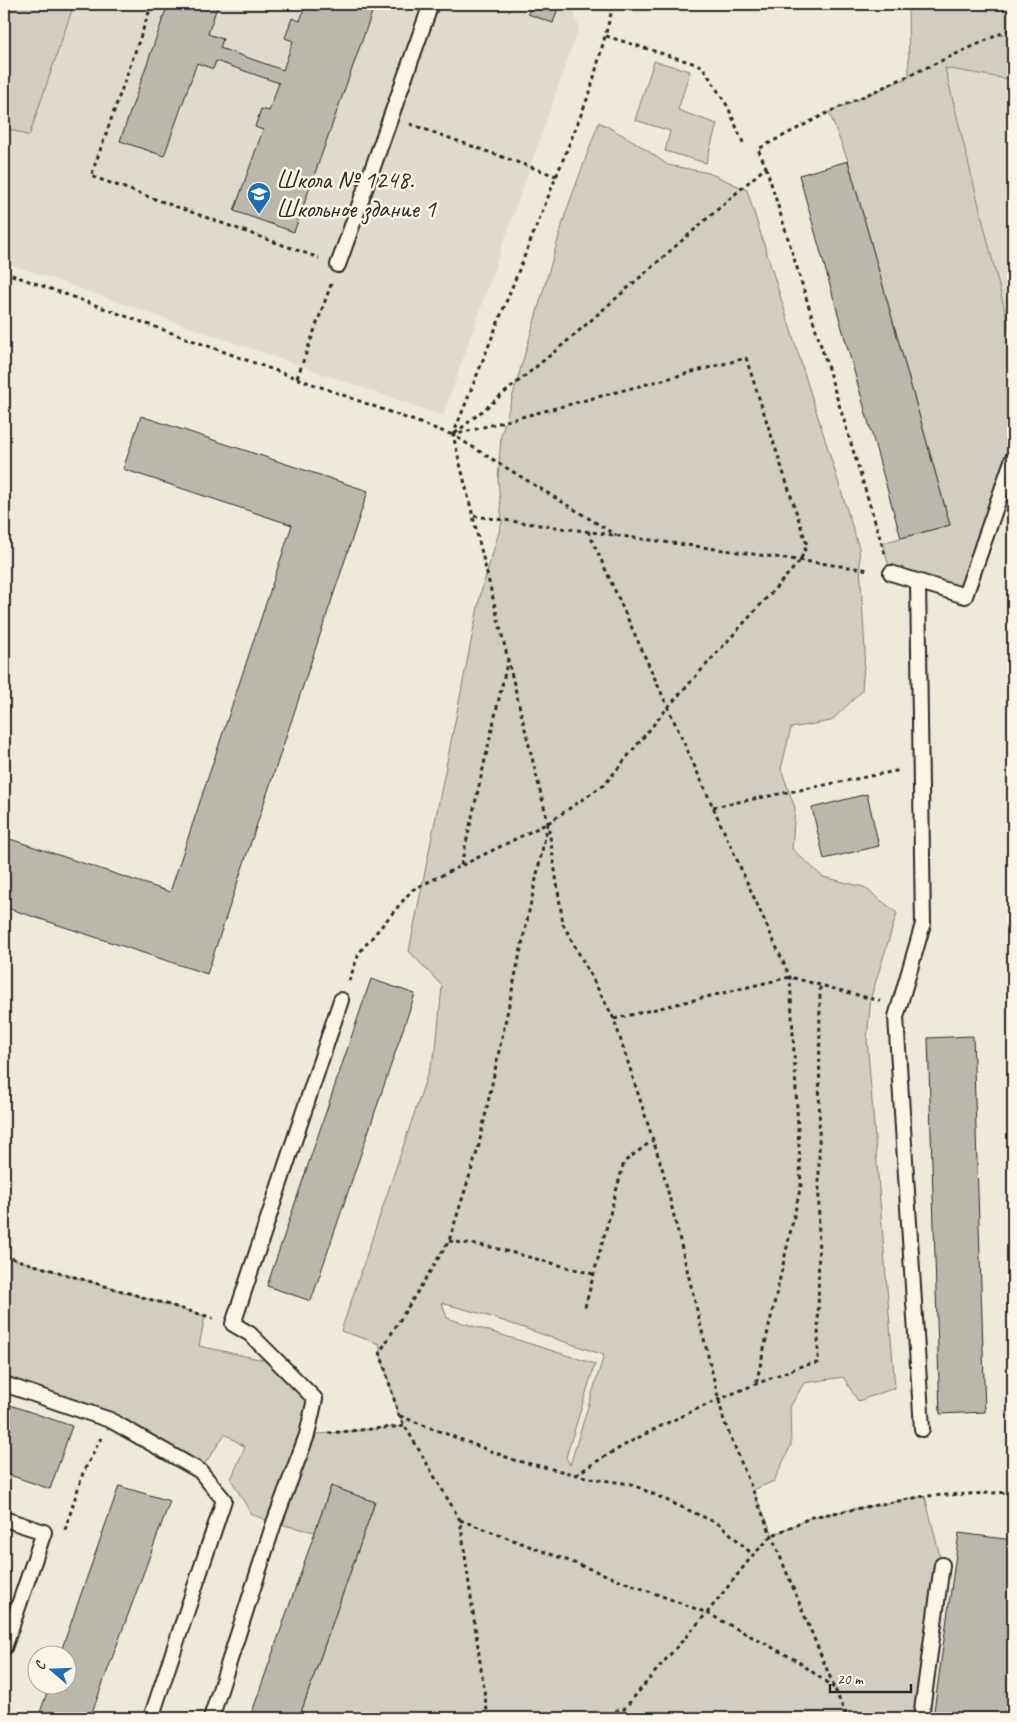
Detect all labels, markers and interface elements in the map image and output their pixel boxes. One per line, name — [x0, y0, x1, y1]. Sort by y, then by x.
place label: Школа № 1248. Школьное здание 1 — [276, 164, 438, 225]
school or university icon: Школа № 1248. Школьное здание 1 — [246, 181, 272, 215]
north arrow — [28, 1644, 78, 1694]
text: С — [31, 1658, 50, 1672]
scale bar — [830, 1662, 911, 1694]
text: 20 m — [837, 1670, 864, 1689]

